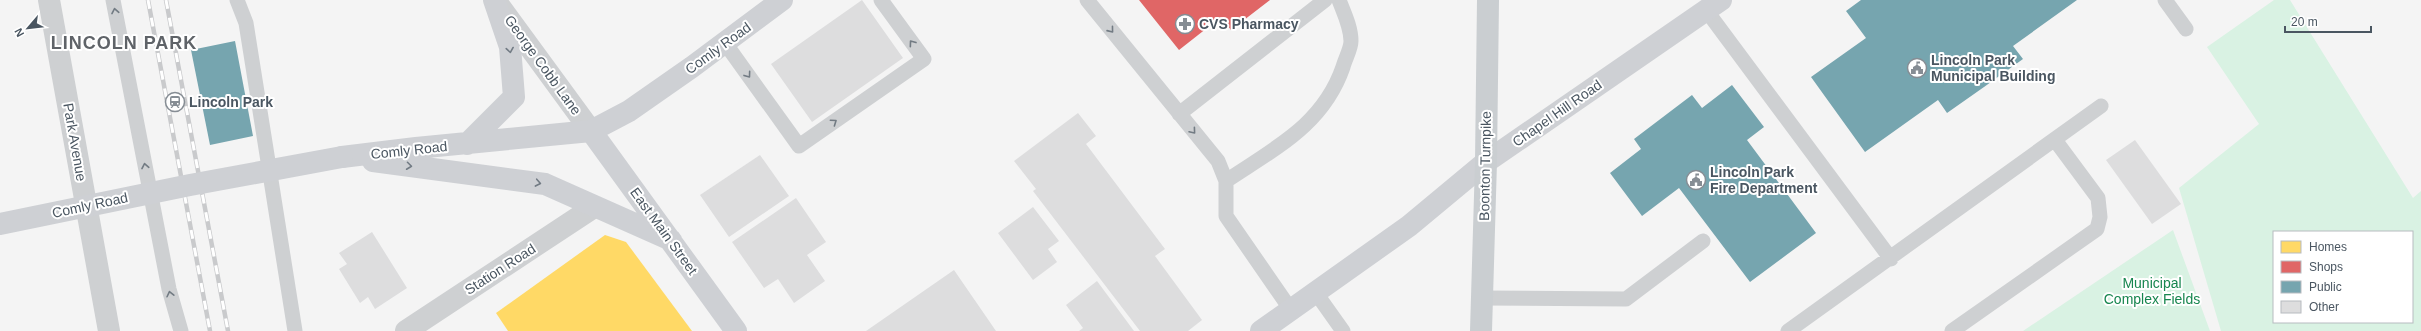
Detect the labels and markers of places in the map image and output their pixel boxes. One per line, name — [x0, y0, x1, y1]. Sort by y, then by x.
pharmacy icon: CVS Pharmacy — [1174, 13, 1196, 35]
place label: CVS Pharmacy — [1199, 16, 1299, 32]
place label: Lincoln Park Municipal Building — [1931, 52, 2055, 84]
public building icon: Lincoln Park Municipal Building — [1906, 57, 1928, 79]
station icon: Lincoln Park — [164, 91, 186, 113]
place label: Lincoln Park — [189, 94, 273, 110]
place label: Lincoln Park Fire Department — [1710, 164, 1818, 196]
public building icon: Lincoln Park Fire Department — [1685, 169, 1707, 191]

